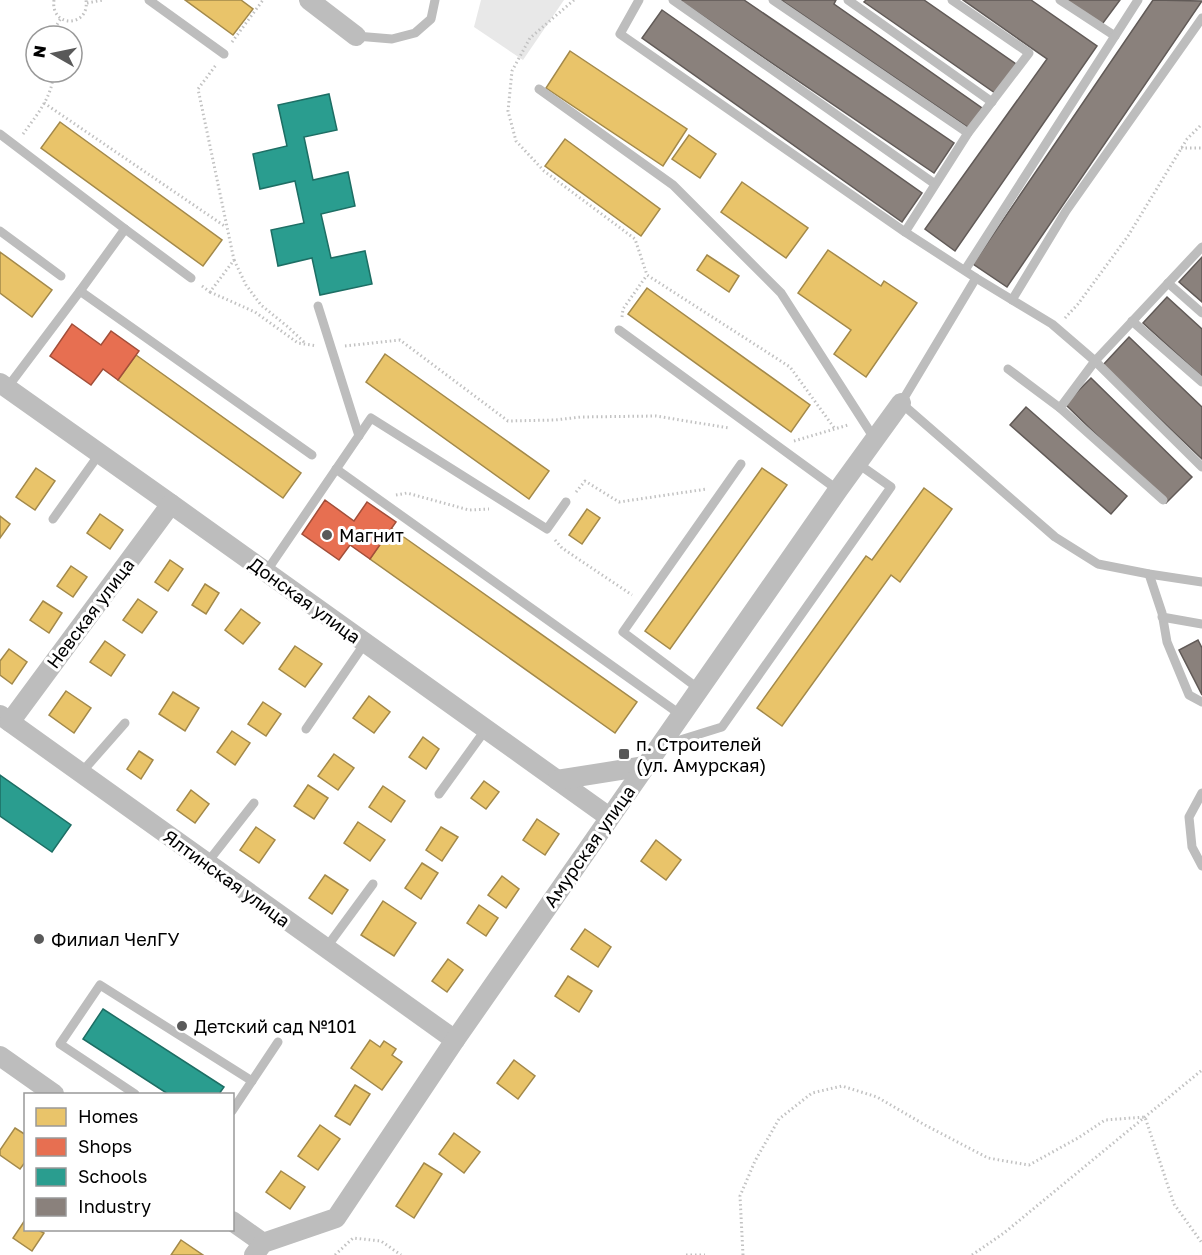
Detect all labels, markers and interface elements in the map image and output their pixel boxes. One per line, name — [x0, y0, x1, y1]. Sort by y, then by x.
north arrow — [24, 24, 84, 84]
text: N — [28, 44, 50, 59]
place label: Магнит — [339, 524, 404, 546]
marker: Магнит — [320, 528, 334, 542]
street label: Донская улица — [245, 552, 365, 648]
street label: Невская улица — [42, 554, 138, 672]
place label: п. Строителей (ул. Амурская) — [636, 733, 766, 776]
marker: п. Строителей (ул. Амурская) — [617, 747, 631, 761]
street label: Амурская улица — [539, 781, 639, 911]
street label: Ялтинская улица — [159, 825, 295, 931]
place label: Филиал ЧелГУ — [51, 928, 180, 950]
marker: Филиал ЧелГУ — [32, 932, 46, 946]
place label: Детский сад №101 — [194, 1015, 356, 1037]
marker: Детский сад №101 — [175, 1019, 189, 1033]
legend — [24, 1093, 234, 1231]
text: Homes — [78, 1105, 138, 1127]
text: Shops — [78, 1135, 132, 1157]
text: Schools — [78, 1165, 147, 1187]
text: Industry — [78, 1195, 151, 1217]

